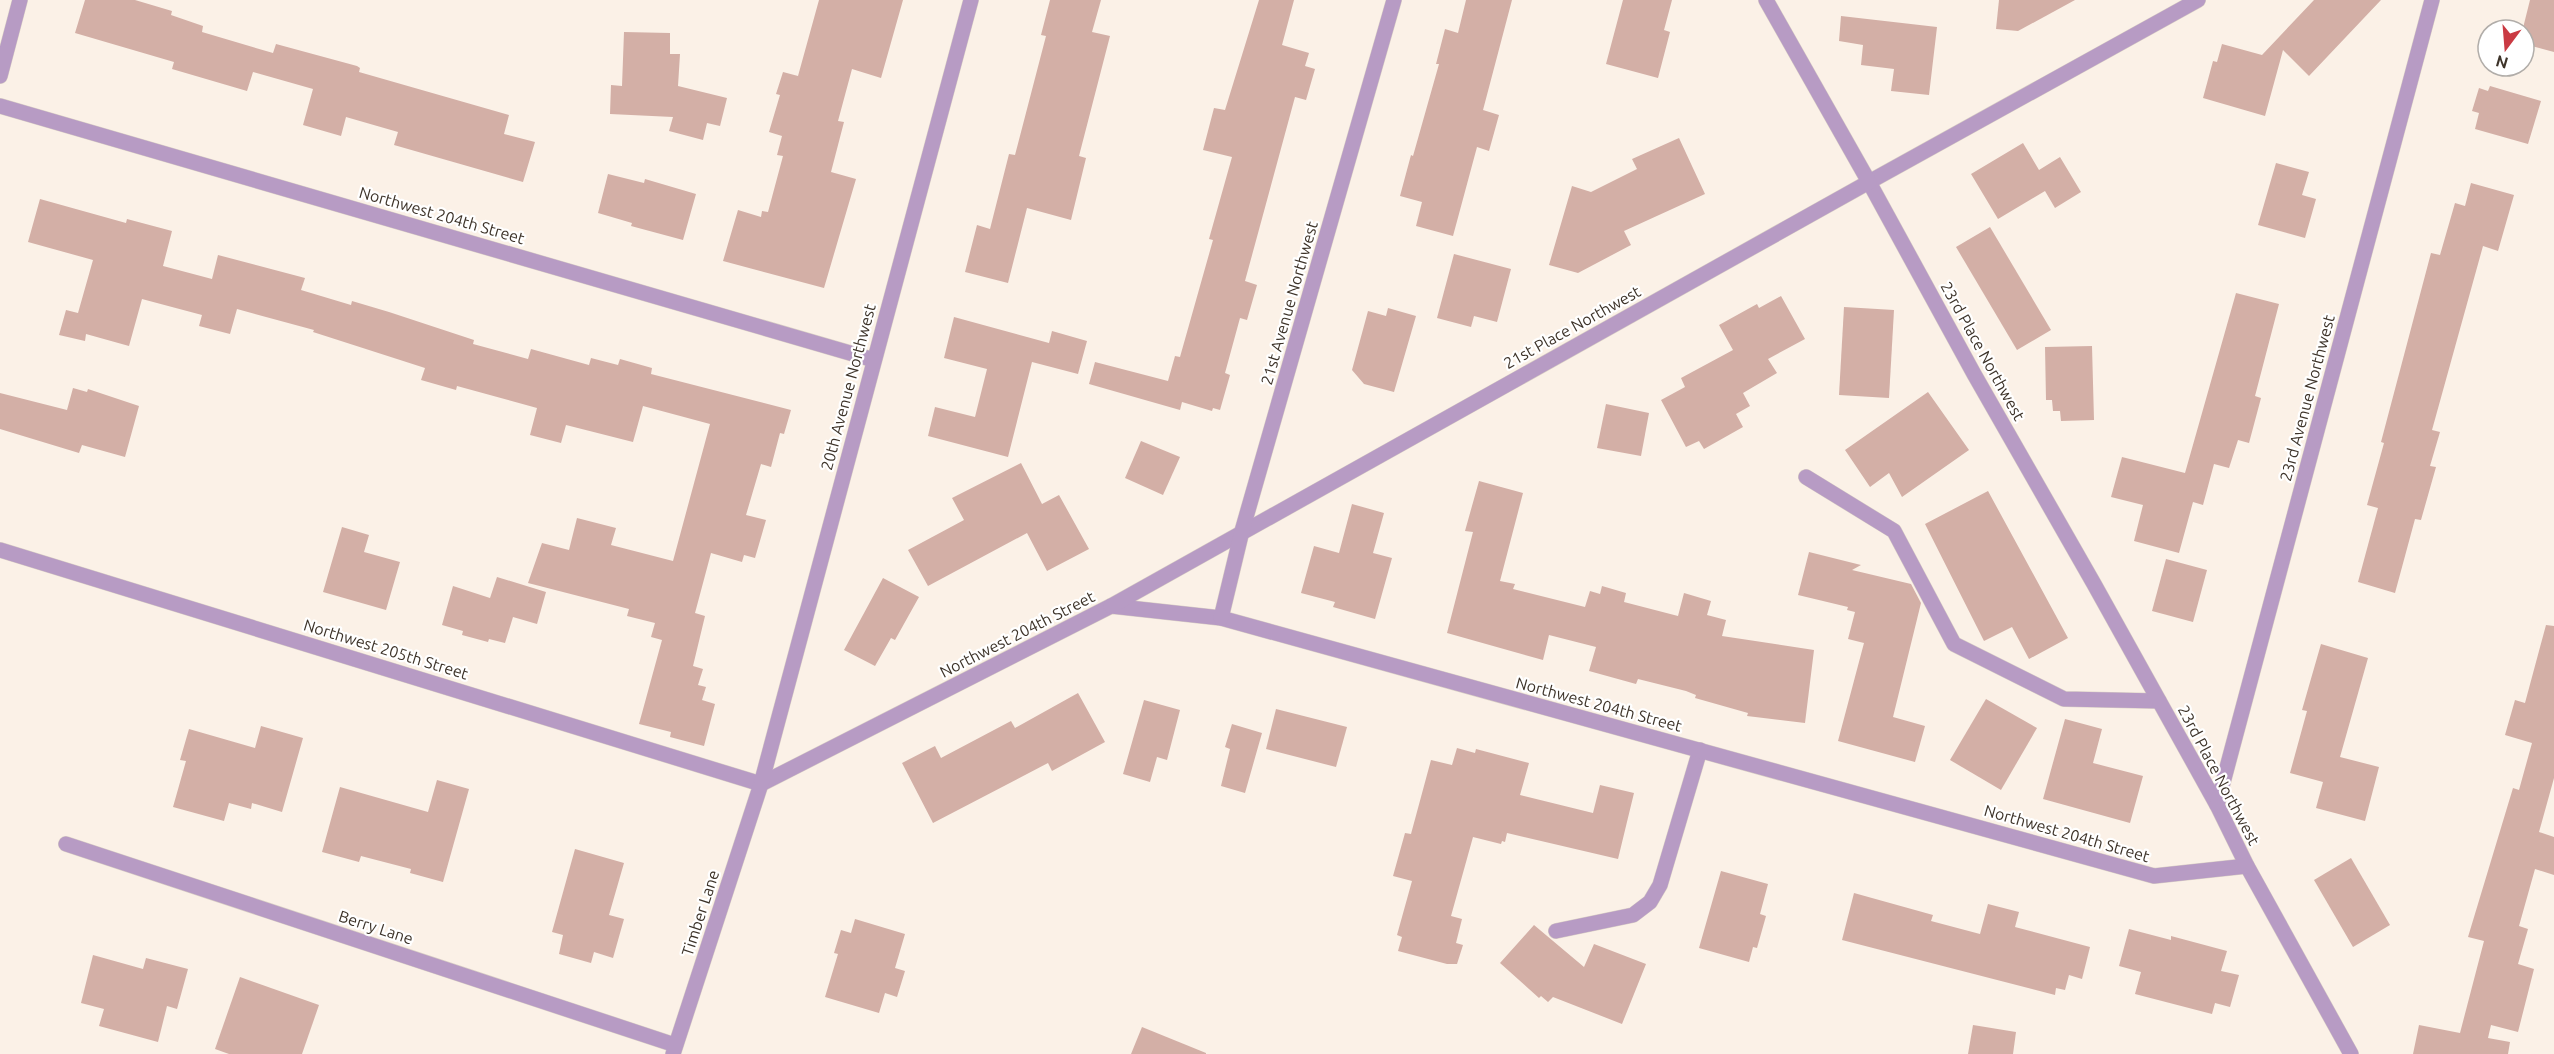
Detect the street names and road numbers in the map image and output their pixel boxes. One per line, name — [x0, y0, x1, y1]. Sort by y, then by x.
street label: Northwest 204th Street — [357, 183, 527, 247]
street label: 21st Avenue Northwest — [1257, 218, 1321, 387]
street label: 23rd Place Northwest — [1937, 279, 2029, 424]
street label: 21st Place Northwest — [1500, 282, 1644, 372]
street label: 20th Avenue Northwest — [817, 301, 879, 472]
street label: 23rd Avenue Northwest — [2276, 312, 2338, 483]
street label: Northwest 204th Street — [937, 587, 1098, 681]
street label: Northwest 205th Street — [302, 615, 471, 683]
street label: Northwest 204th Street — [1514, 673, 1685, 735]
street label: 23rd Place Northwest — [2174, 702, 2264, 849]
street label: Northwest 204th Street — [1982, 801, 2152, 865]
street label: Timber Lane — [678, 868, 722, 958]
street label: Berry Lane — [337, 907, 415, 947]

